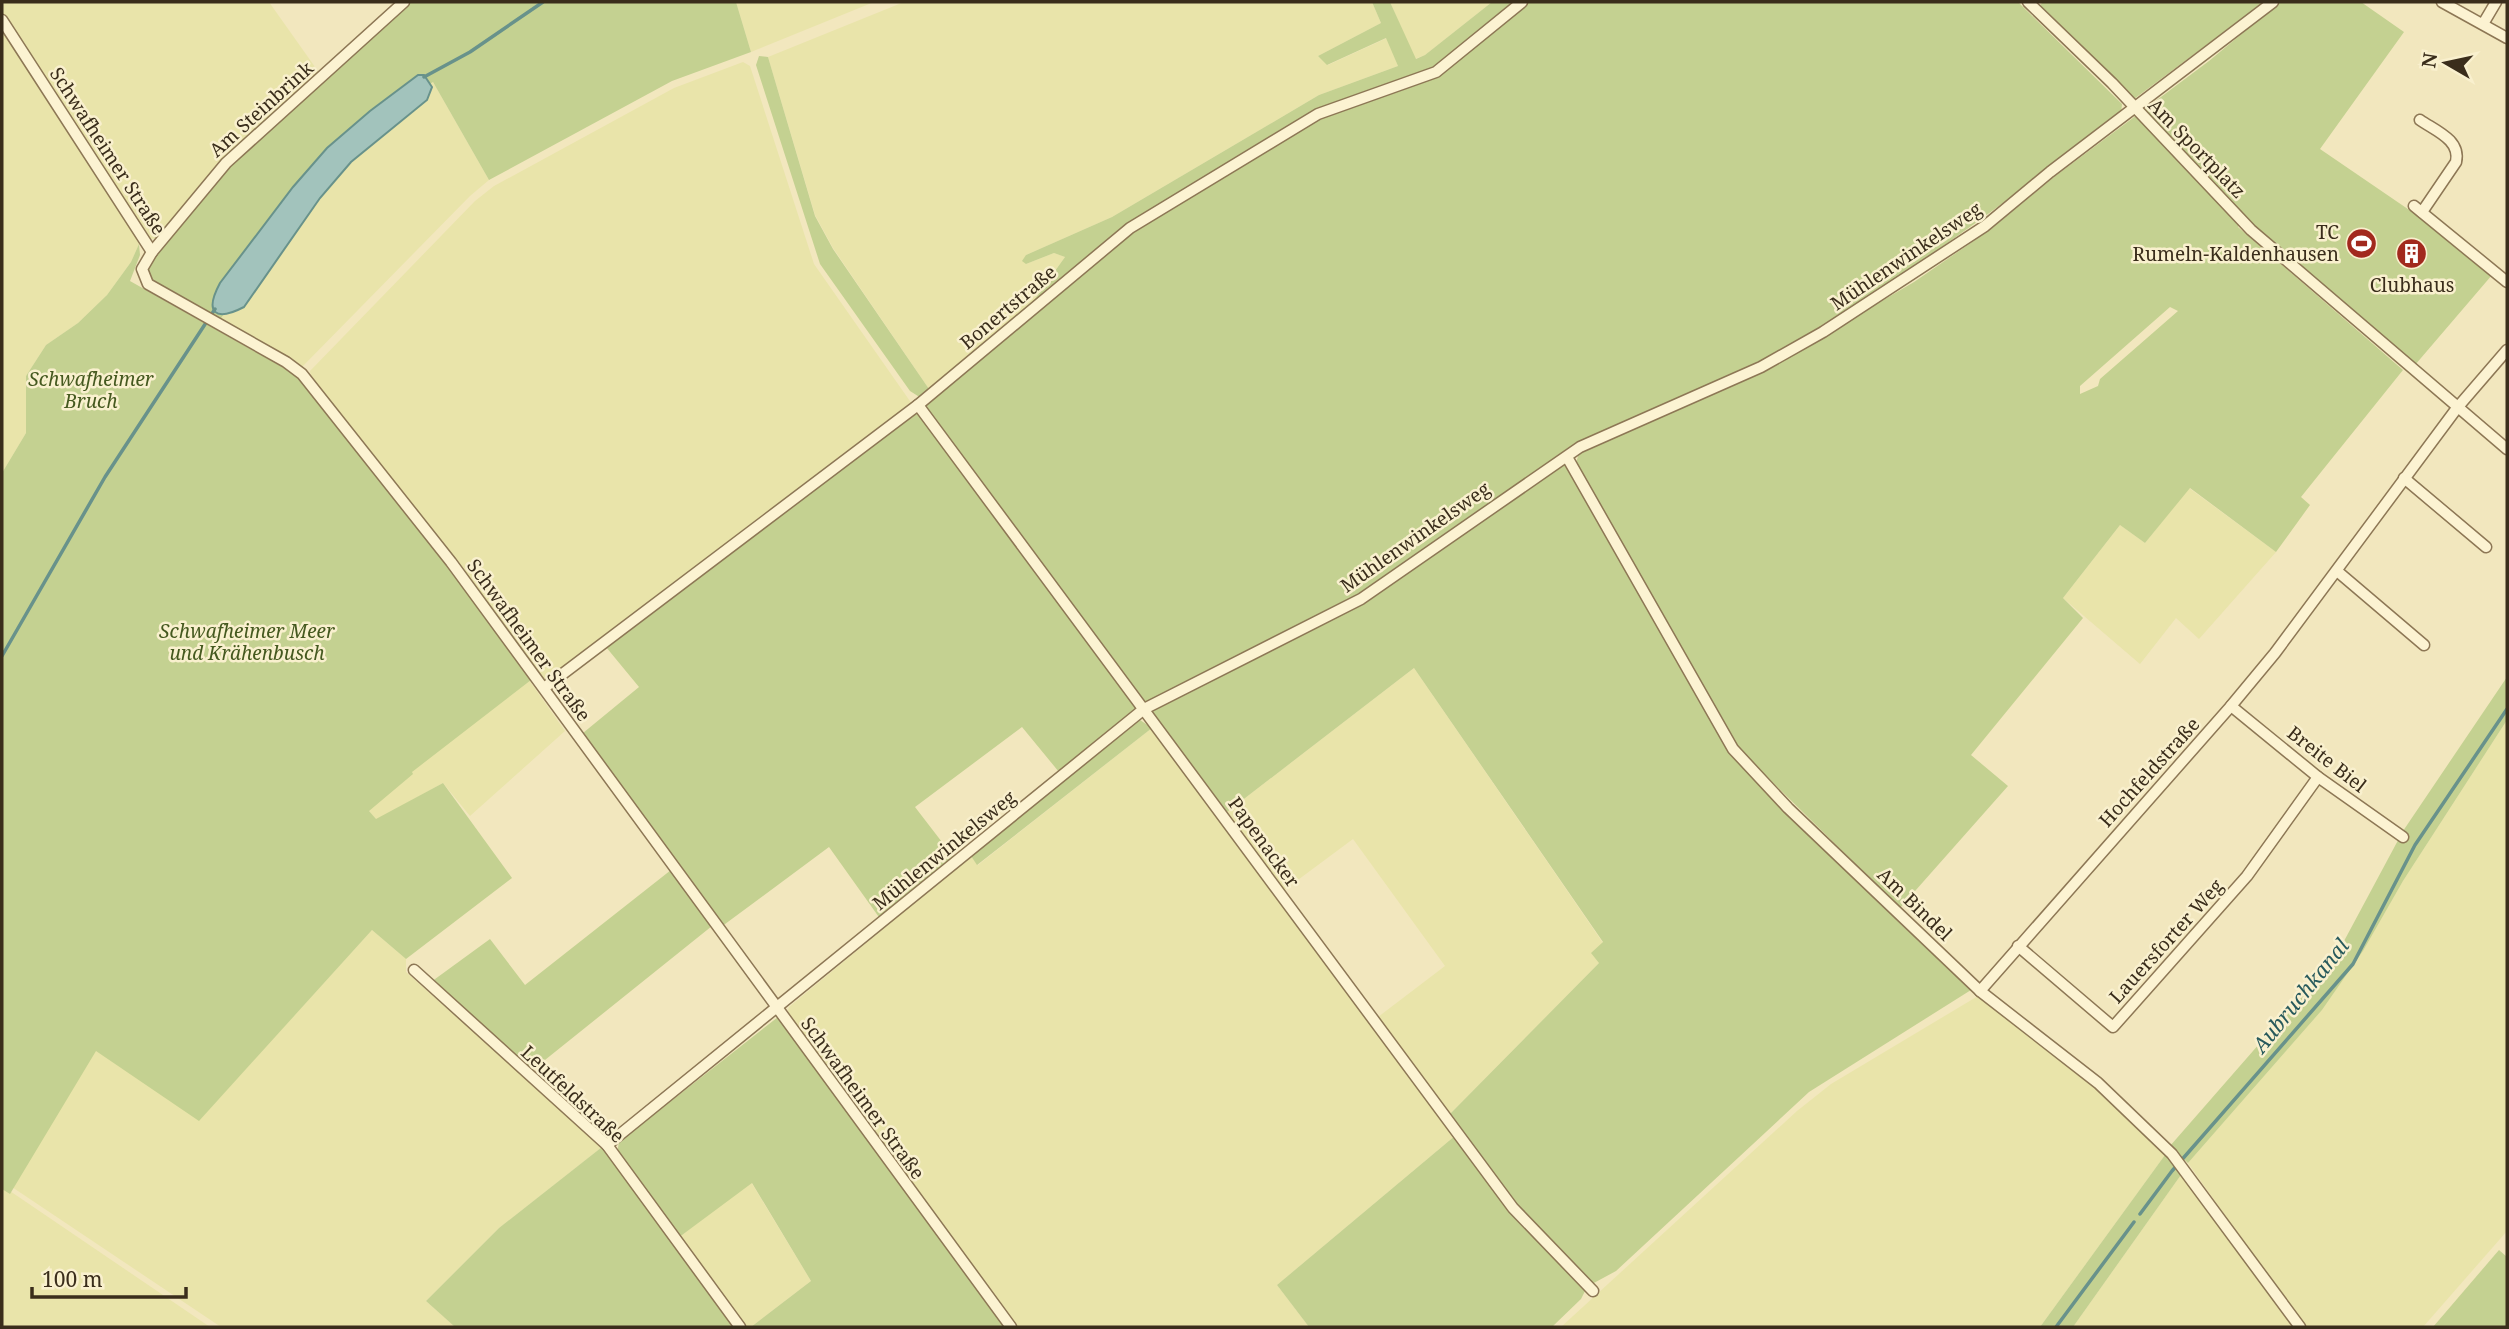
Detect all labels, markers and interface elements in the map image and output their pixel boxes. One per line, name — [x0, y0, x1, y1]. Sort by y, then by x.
north arrow — [2411, 28, 2481, 98]
text: N — [2415, 51, 2443, 70]
street label: Am Steinbrink — [203, 55, 319, 163]
street label: Schwafheimer Straße — [44, 62, 172, 240]
street label: Am Sportplatz — [2143, 92, 2251, 204]
street label: Mühlenwinkelsweg — [1825, 196, 1987, 316]
place label: TC Rumeln-Kaldenhausen — [2133, 219, 2339, 267]
sports icon: TC Rumeln-Kaldenhausen — [2345, 226, 2379, 260]
building icon: Clubhaus — [2395, 237, 2429, 271]
street label: Bonertstraße — [954, 259, 1062, 355]
place label: Clubhaus — [2370, 272, 2454, 298]
park label: Schwafheimer Bruch — [28, 366, 154, 414]
street label: Mühlenwinkelsweg — [1335, 476, 1495, 598]
street label: Schwafheimer Straße — [461, 554, 597, 726]
park label: Schwafheimer Meer und Krähenbusch — [159, 618, 335, 666]
street label: Hochfeldstraße — [2093, 712, 2205, 832]
street label: Breite Biel — [2282, 720, 2372, 798]
street label: Mühlenwinkelsweg — [867, 784, 1021, 916]
street label: Papenacker — [1222, 791, 1306, 893]
street label: Am Bindel — [1872, 862, 1958, 946]
street label: Lauersforter Weg — [2103, 873, 2229, 1009]
water label: Aubruchkanal — [2244, 932, 2355, 1060]
street label: Schwafheimer Straße — [795, 1012, 931, 1184]
street label: Leutfeldstraße — [516, 1039, 630, 1149]
scale bar — [32, 1256, 186, 1300]
text: 100 m — [42, 1265, 103, 1293]

